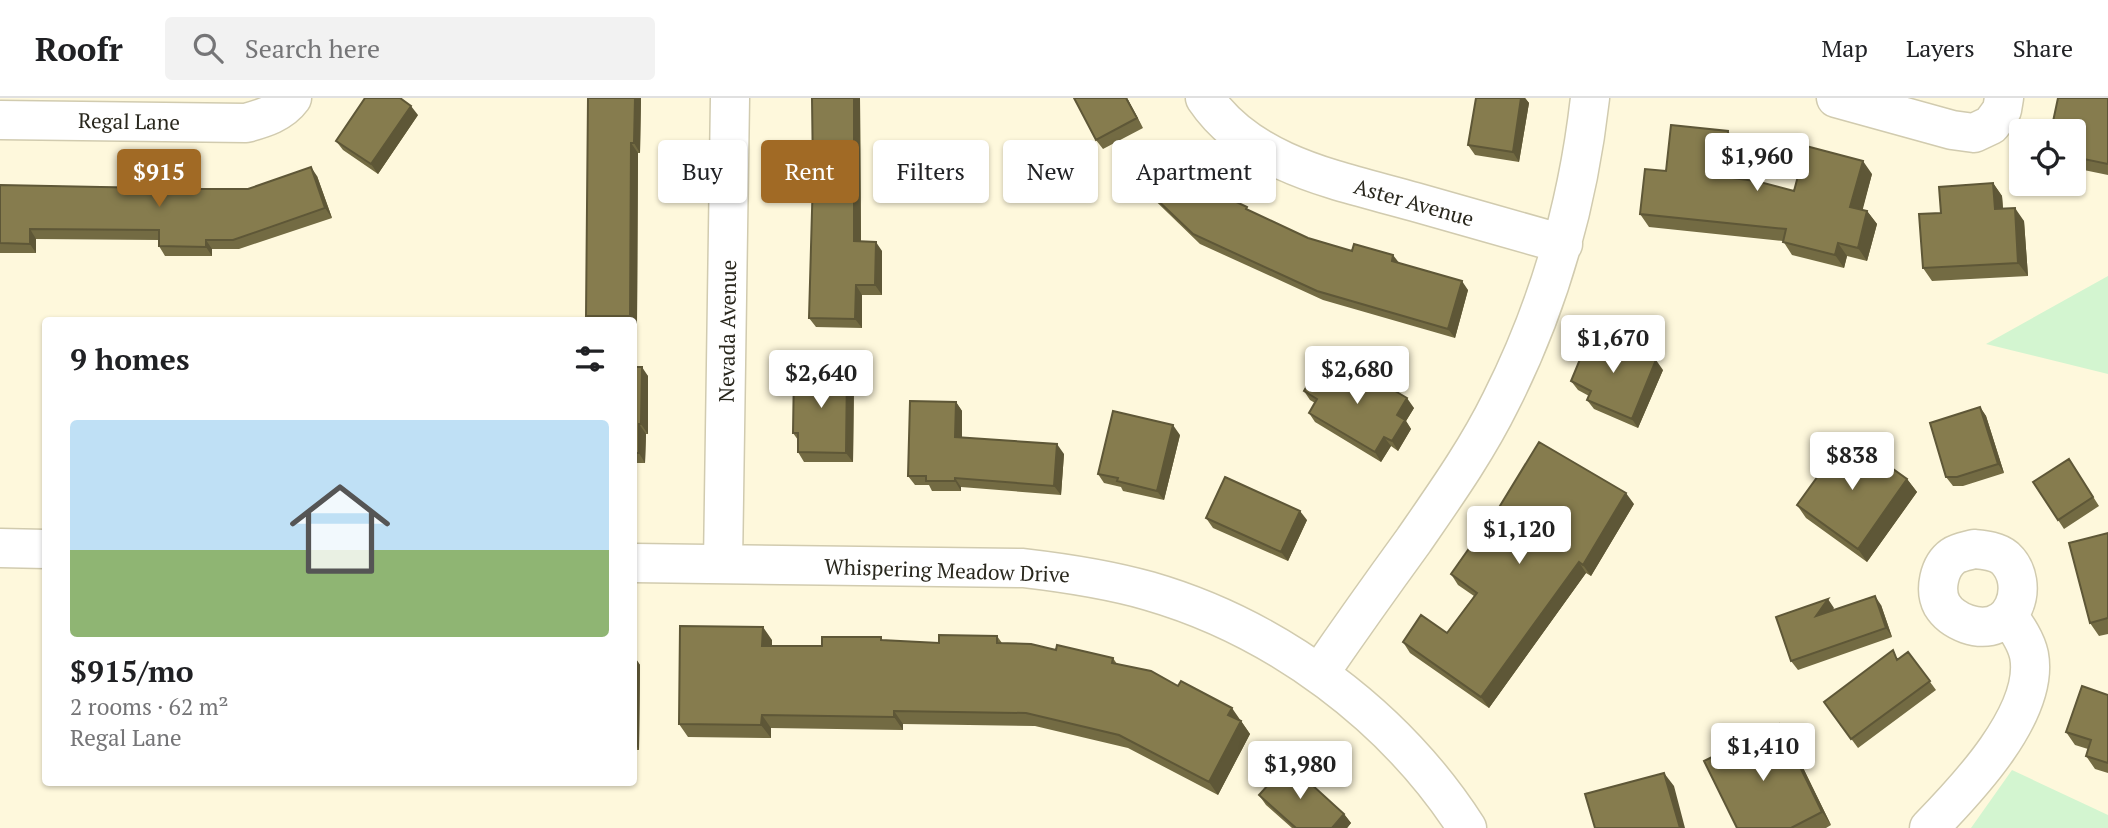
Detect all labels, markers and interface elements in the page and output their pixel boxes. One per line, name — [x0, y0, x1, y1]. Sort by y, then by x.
search box — [165, 17, 655, 80]
text: Roofr — [35, 27, 123, 70]
icon: search — [189, 29, 227, 67]
text: Search here — [245, 31, 380, 65]
text: Map — [1821, 32, 1868, 64]
text: Layers — [1906, 32, 1975, 64]
text: Share — [2013, 32, 2073, 64]
street label: Regal Lane — [78, 106, 180, 136]
map controls — [2009, 119, 2086, 196]
button: locate — [2009, 119, 2086, 196]
pin: $1,960 — [1700, 134, 1814, 193]
chip: Buy — [658, 140, 747, 203]
chip: Rent — [761, 140, 859, 203]
chip: Filters — [873, 140, 989, 203]
chip: New — [1003, 140, 1098, 203]
chip: Apartment — [1112, 140, 1276, 203]
text: $1,960 — [1721, 140, 1793, 171]
pin: $915 — [118, 150, 200, 209]
text: $915 — [133, 156, 185, 187]
street label: Aster Avenue — [1351, 172, 1477, 232]
street label: Nevada Avenue — [712, 260, 742, 402]
pin: $1,670 — [1556, 316, 1670, 375]
text: $1,670 — [1577, 322, 1649, 353]
text: 9 homes — [70, 339, 189, 379]
icon: filters — [571, 340, 609, 378]
pin: $2,680 — [1300, 346, 1414, 406]
pin: $2,640 — [764, 350, 878, 410]
text: $2,680 — [1321, 353, 1393, 384]
text: $2,640 — [785, 357, 857, 388]
pin: $838 — [1811, 432, 1893, 492]
text: $838 — [1826, 439, 1878, 470]
icon: home — [277, 466, 403, 592]
pin: $1,120 — [1462, 506, 1576, 566]
text: $1,120 — [1483, 513, 1555, 544]
street label: Whispering Meadow Drive — [824, 552, 1070, 588]
text: $915/mo — [70, 651, 194, 691]
text: 2 rooms · 62 m² — [70, 691, 229, 722]
text: Regal Lane — [70, 722, 181, 753]
pin: $1,410 — [1706, 724, 1820, 783]
text: $1,410 — [1727, 730, 1799, 761]
pin: $1,980 — [1243, 742, 1357, 801]
text: $1,980 — [1264, 748, 1336, 779]

